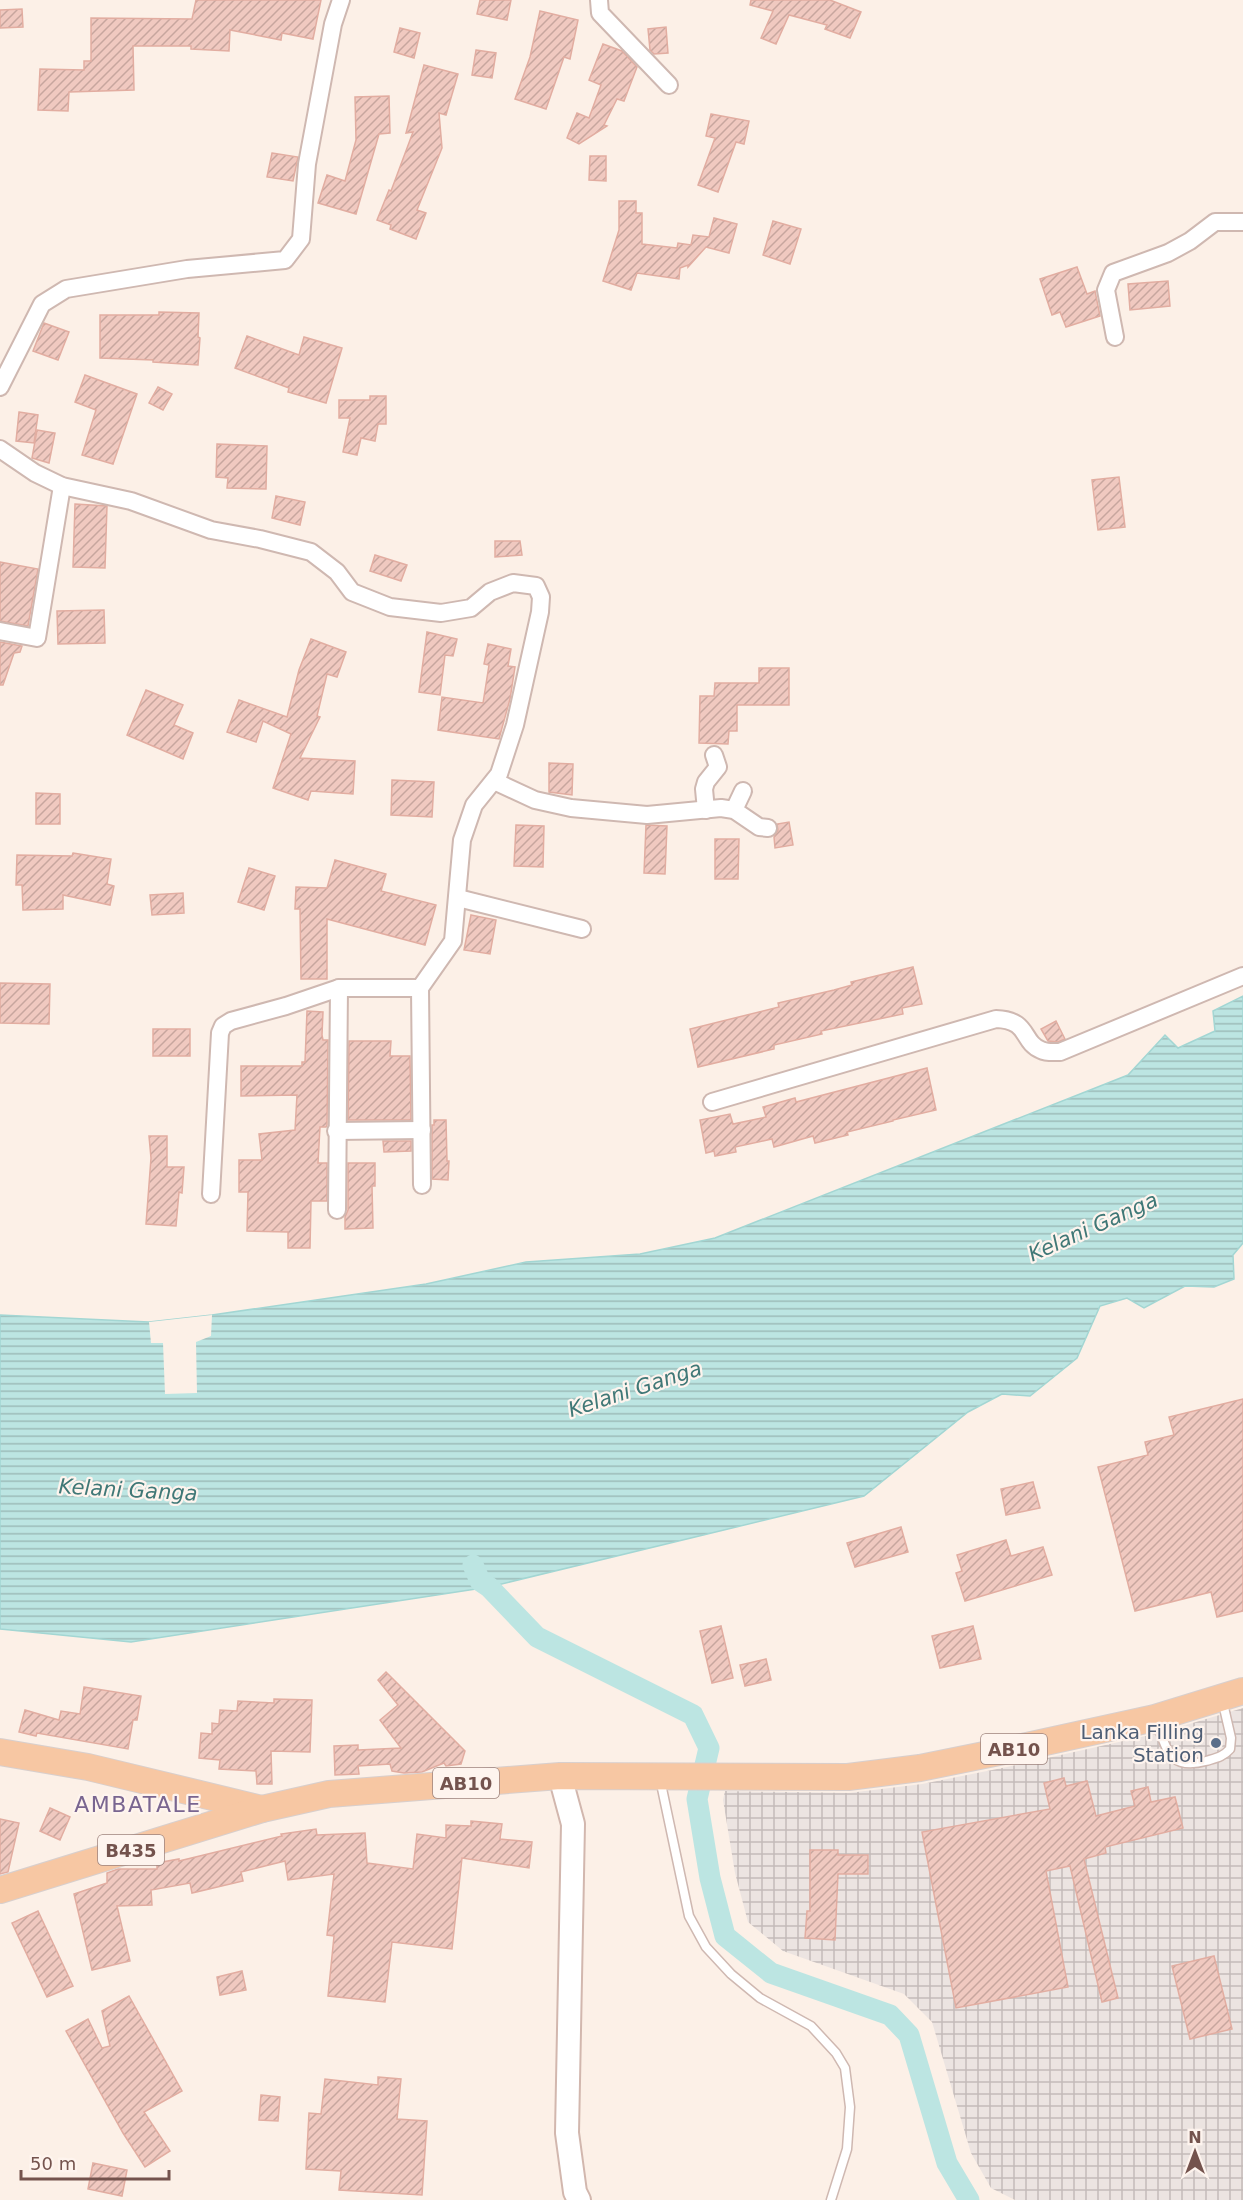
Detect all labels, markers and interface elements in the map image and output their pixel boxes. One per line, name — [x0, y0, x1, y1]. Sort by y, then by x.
water label: Kelani Ganga — [1025, 1188, 1161, 1266]
water label: Kelani Ganga — [565, 1356, 705, 1422]
water label: Kelani Ganga — [58, 1474, 198, 1506]
place label: Lanka Filling Station — [1080, 1720, 1204, 1767]
road number: AB10 — [981, 1734, 1047, 1764]
marker: Lanka Filling Station — [1209, 1736, 1223, 1750]
road number: AB10 — [433, 1768, 499, 1798]
district label: AMBATALE — [74, 1792, 202, 1817]
road number: B435 — [98, 1835, 164, 1865]
north arrow — [1165, 2122, 1225, 2182]
text: N — [1188, 2128, 1202, 2147]
scale bar — [21, 2143, 170, 2181]
text: 50 m — [30, 2153, 76, 2174]

